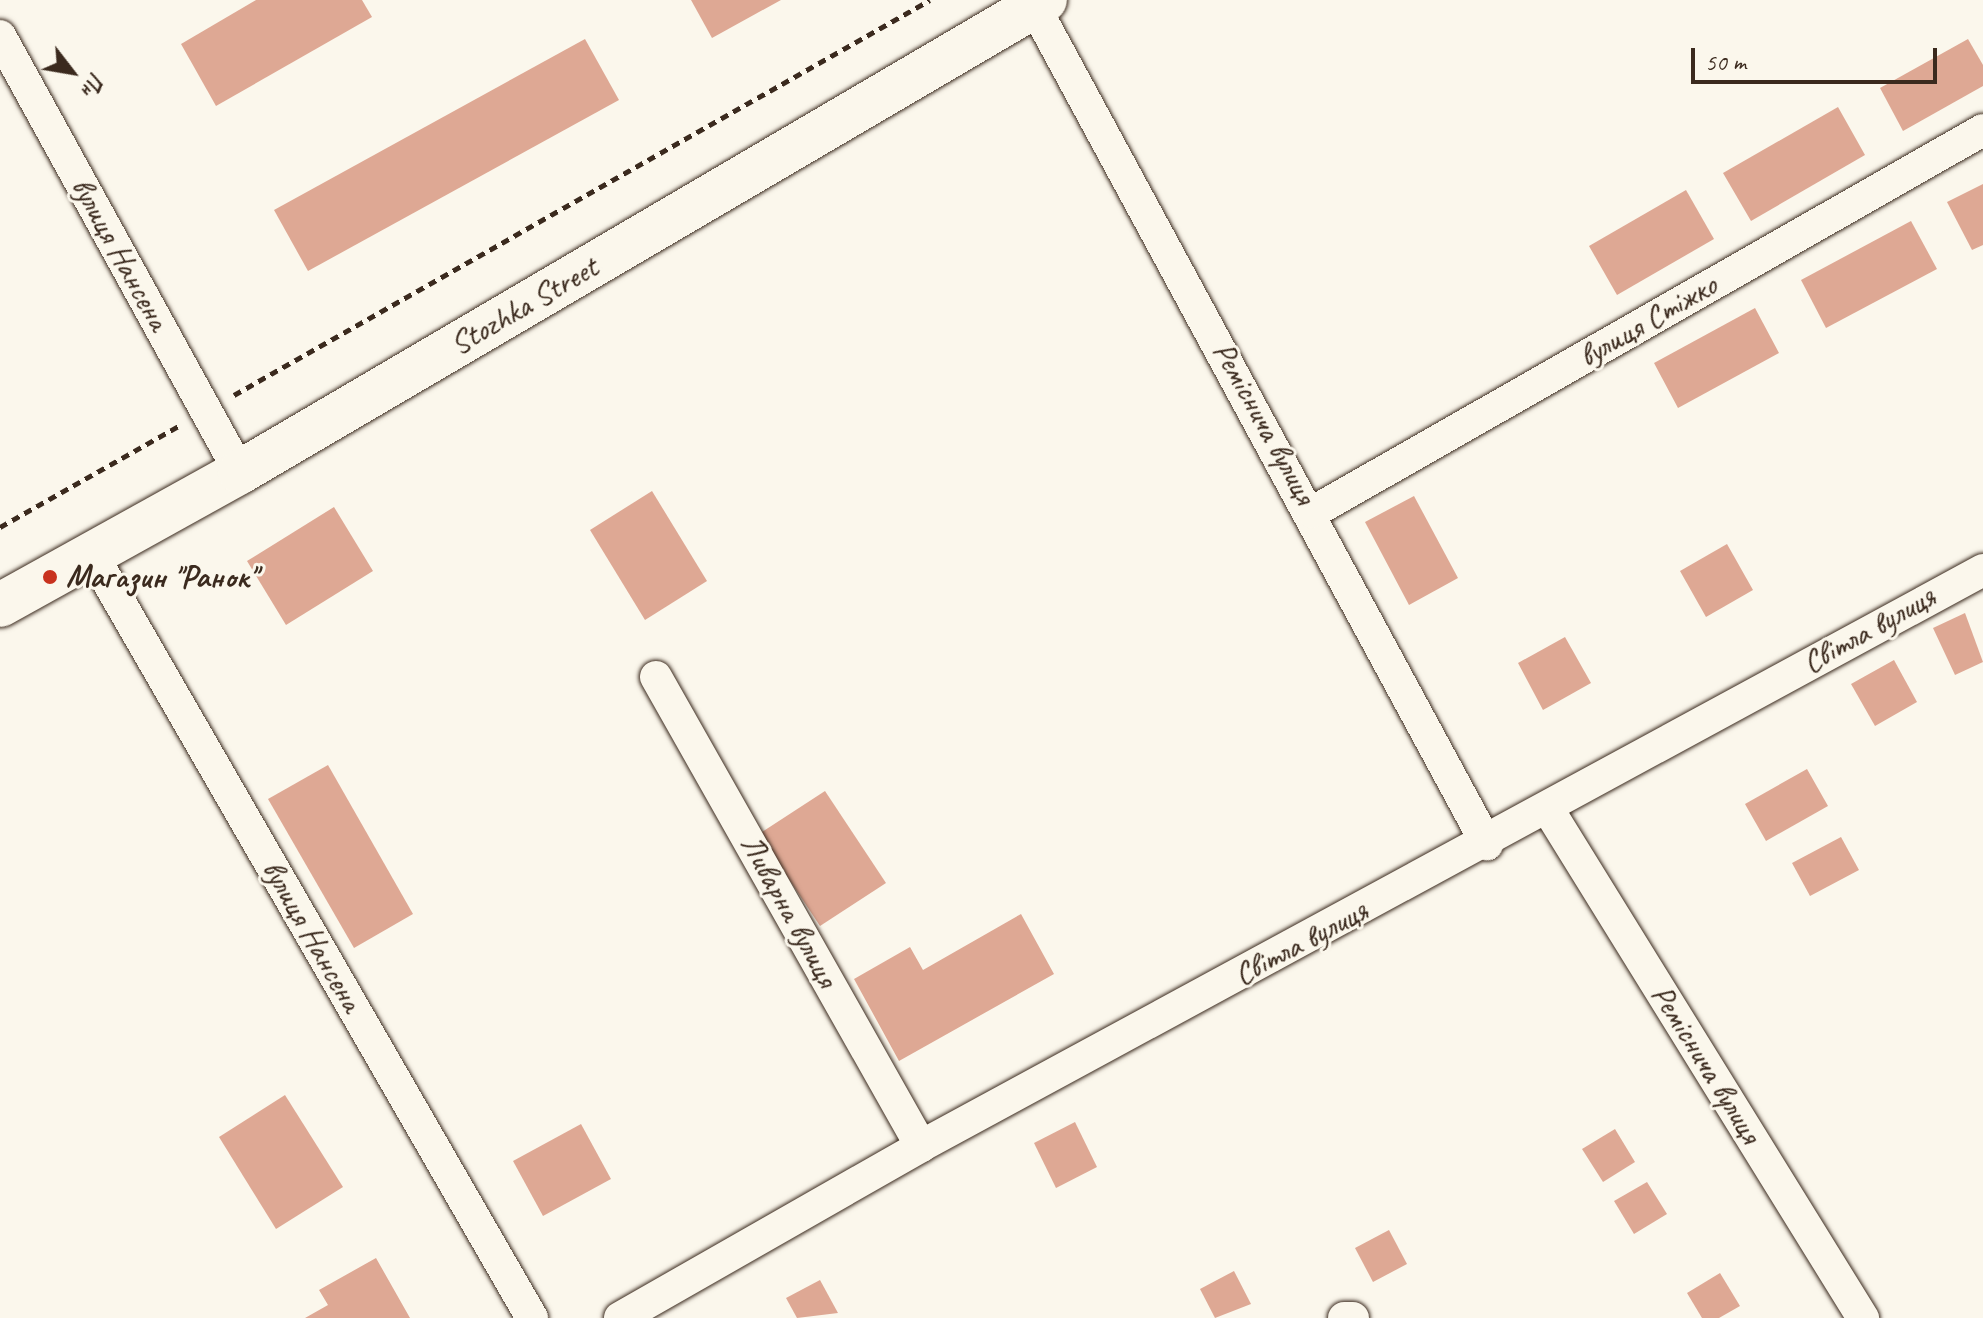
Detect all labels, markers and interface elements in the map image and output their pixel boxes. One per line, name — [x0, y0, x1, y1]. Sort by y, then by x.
north arrow — [32, 32, 112, 112]
scale bar — [1695, 32, 1941, 82]
text: 50 m — [1705, 47, 1746, 77]
text: Пн — [75, 67, 111, 101]
street label: вулиця Нансена — [62, 171, 178, 337]
street label: Stozhka Street — [443, 248, 605, 364]
street label: вулиця Стіжко — [1572, 266, 1724, 376]
street label: Реміснича вулиця — [1203, 334, 1325, 512]
place label: Магазин "Ранок" — [66, 558, 256, 596]
marker: Магазин "Ранок" — [41, 568, 59, 586]
street label: Світла вулиця — [1796, 578, 1942, 682]
street label: Ливарна вулиця — [732, 828, 846, 994]
street label: вулиця Нансена — [253, 853, 371, 1019]
street label: Світла вулиця — [1227, 892, 1375, 994]
street label: Реміснича вулиця — [1642, 977, 1770, 1151]

